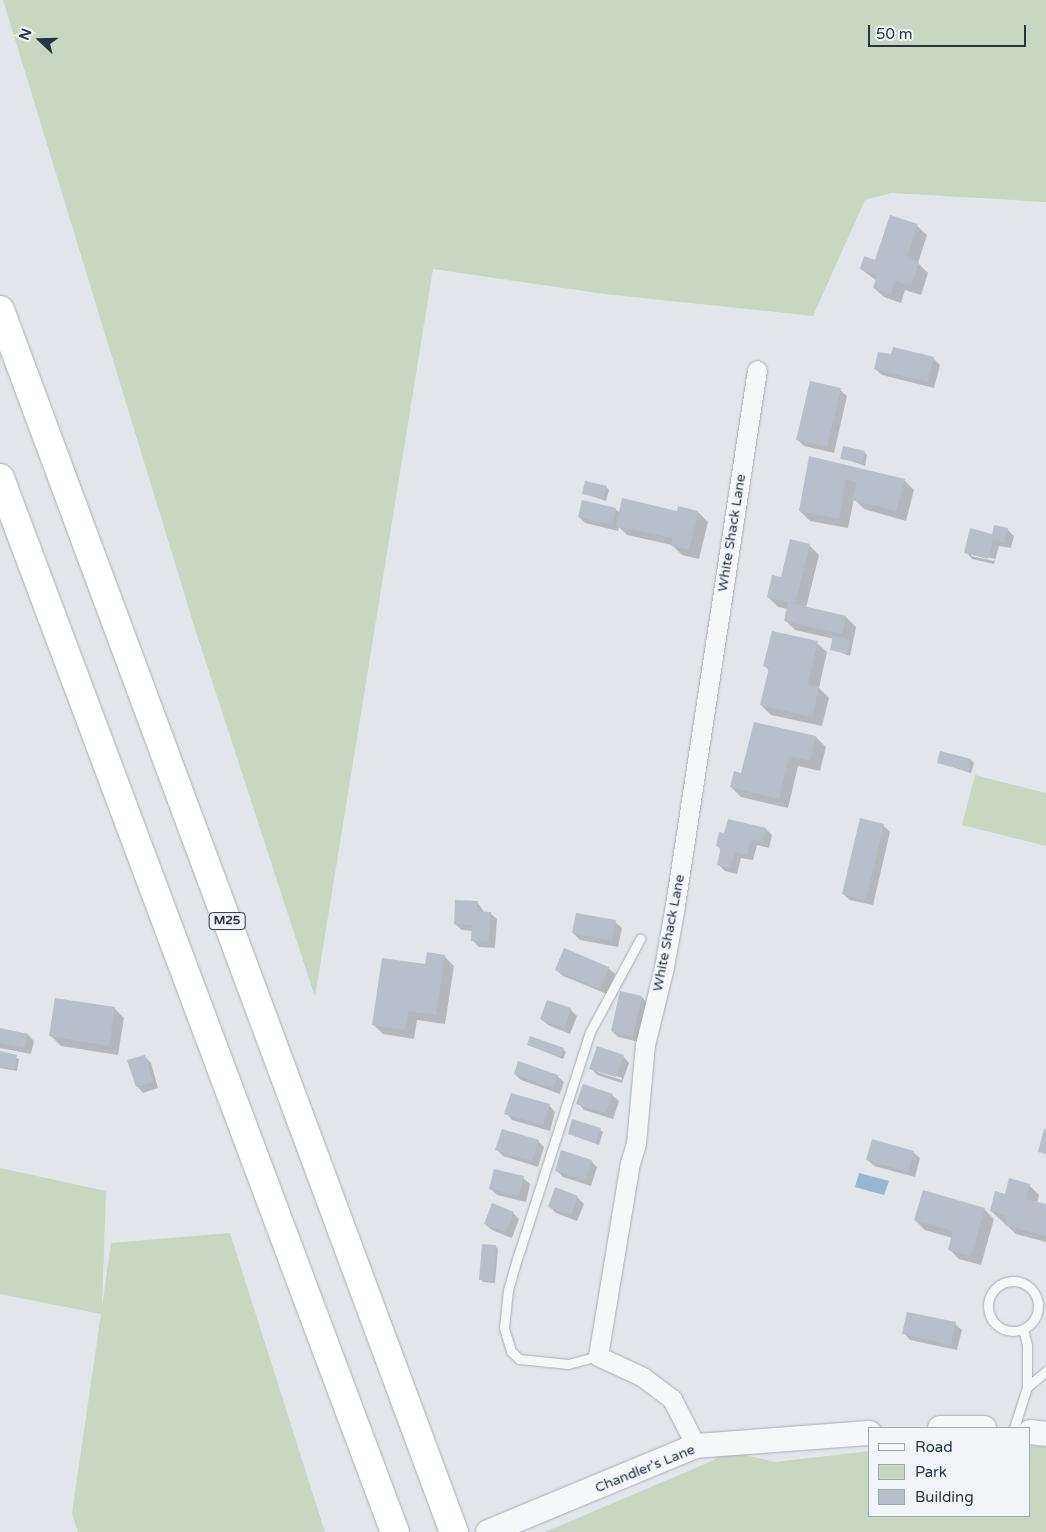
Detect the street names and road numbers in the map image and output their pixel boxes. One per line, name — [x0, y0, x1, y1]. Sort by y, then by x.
street label: White Shack Lane — [714, 473, 750, 593]
street label: White Shack Lane — [649, 873, 689, 993]
road number: M25 — [208, 911, 246, 930]
street label: Chandler's Lane — [593, 1441, 697, 1497]

